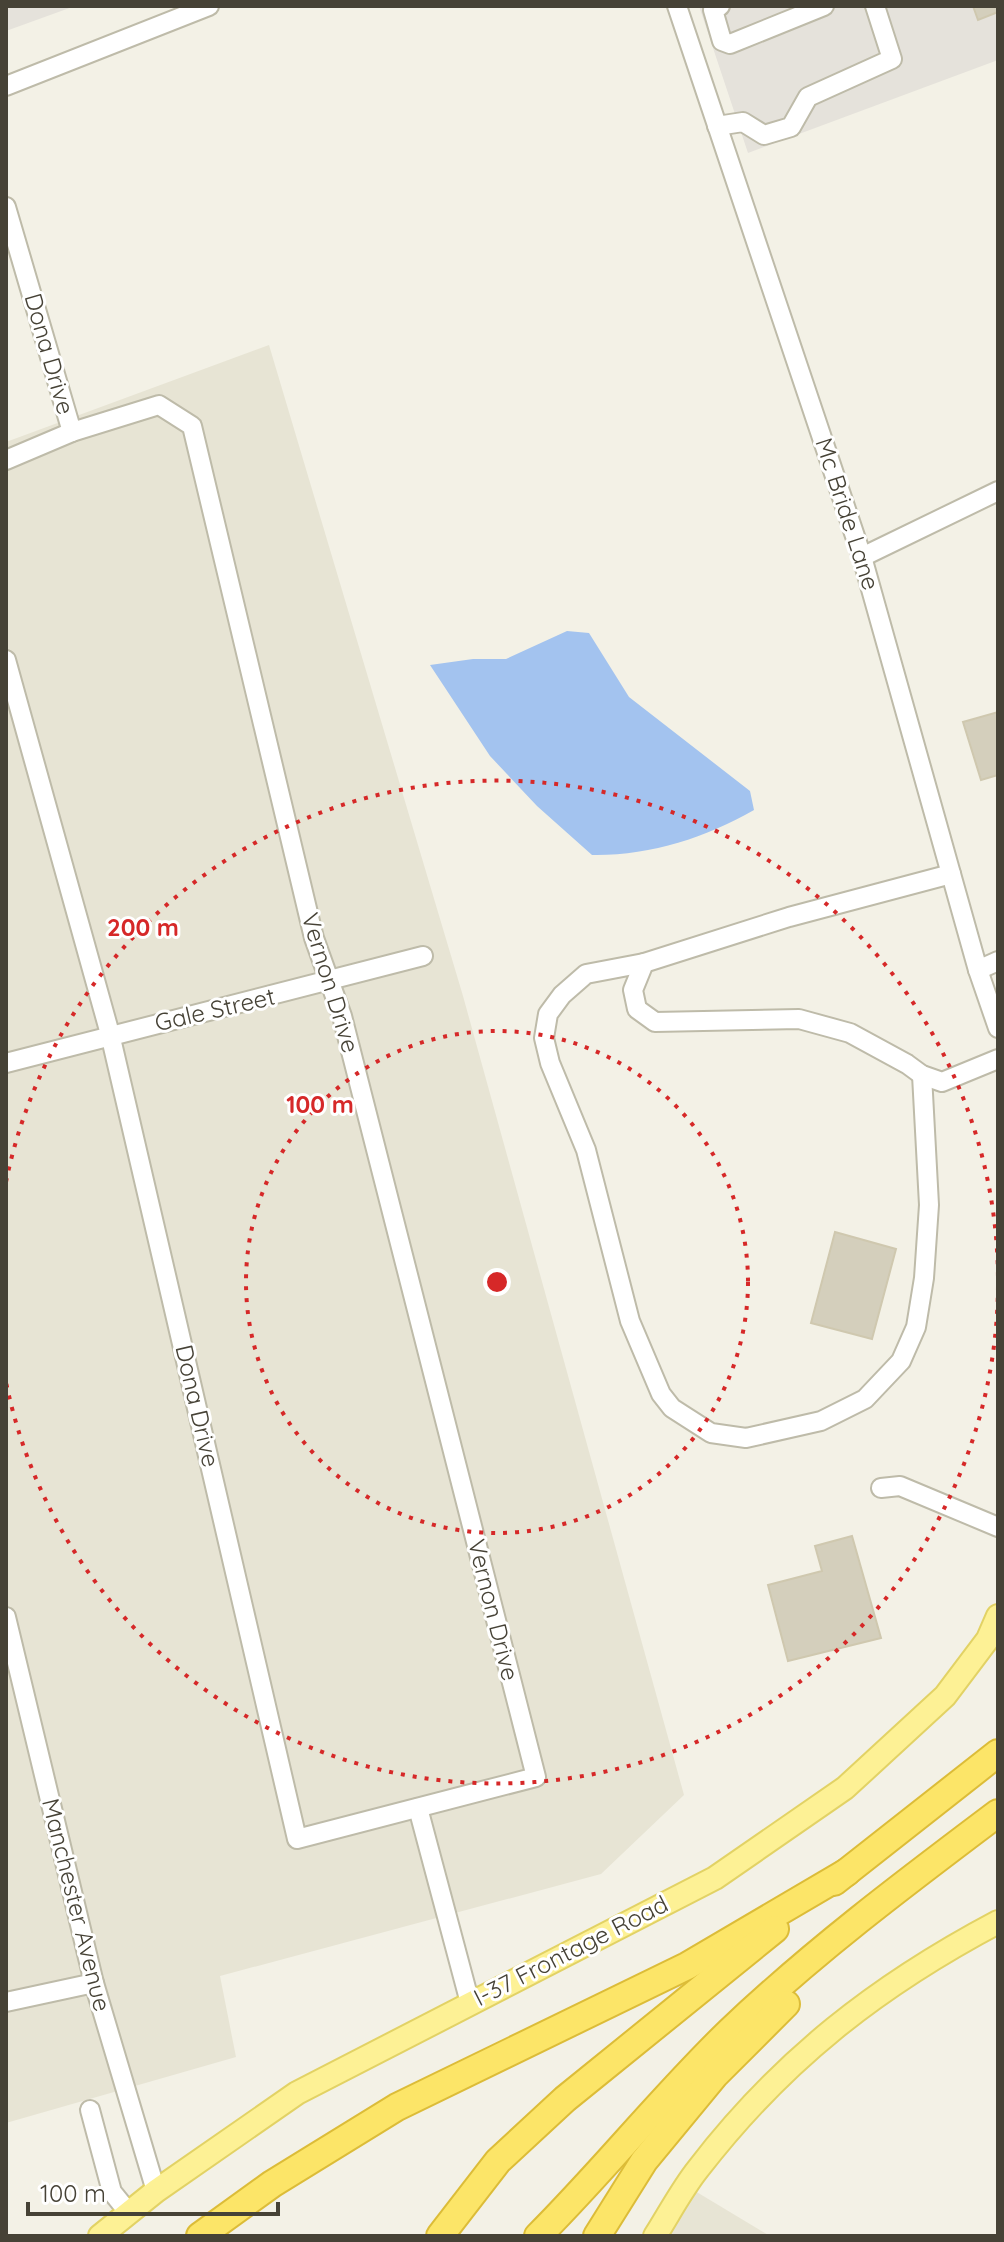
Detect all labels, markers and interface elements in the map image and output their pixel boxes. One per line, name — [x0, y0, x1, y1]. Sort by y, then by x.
street label: Dona Drive — [18, 290, 82, 418]
street label: Mc Bride Lane — [809, 434, 887, 594]
street label: Vernon Drive — [295, 909, 366, 1056]
text: 200 m — [107, 912, 179, 942]
street label: Gale Street — [152, 981, 278, 1037]
text: 100 m — [286, 1089, 354, 1119]
centre of rings — [483, 1268, 511, 1296]
street label: Dona Drive — [169, 1342, 227, 1470]
street label: Vernon Drive — [462, 1536, 526, 1684]
street label: Manchester Avenue — [36, 1795, 118, 2014]
street label: I-37 Frontage Road — [468, 1888, 673, 2012]
scale bar — [28, 2166, 278, 2216]
text: 100 m — [40, 2178, 106, 2208]

